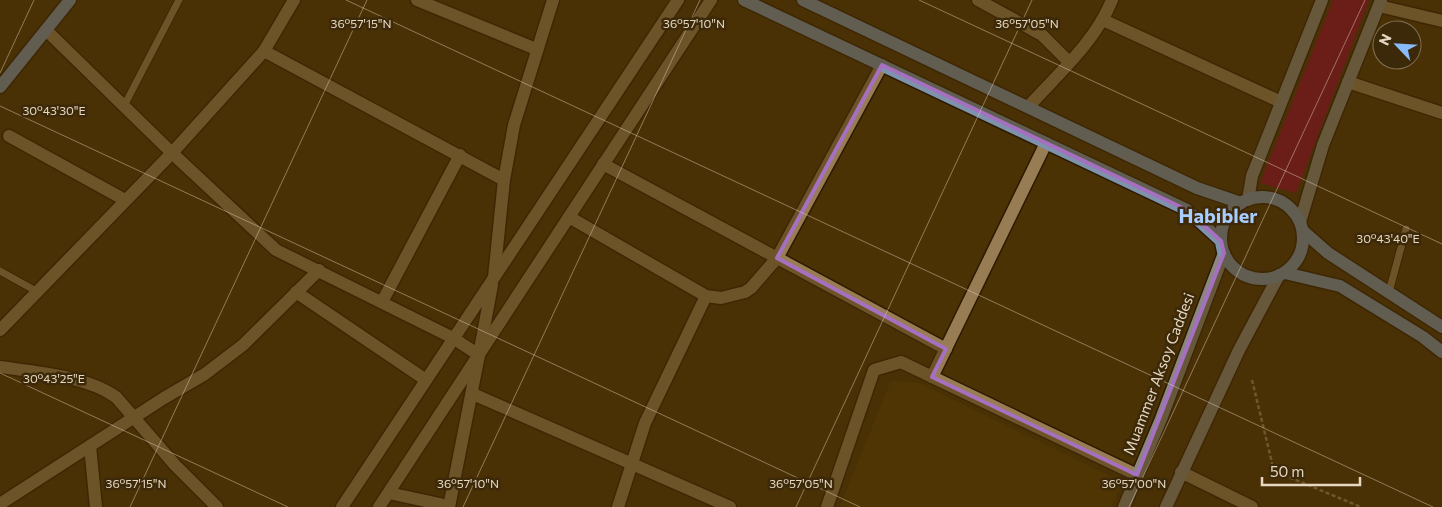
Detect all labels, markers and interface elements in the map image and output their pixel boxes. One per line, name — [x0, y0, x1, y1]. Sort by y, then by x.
text: 36°57'15"N — [331, 16, 391, 30]
text: 36°57'10"N — [663, 16, 725, 30]
text: 36°57'05"N — [995, 16, 1059, 30]
north arrow — [1372, 20, 1422, 70]
text: N — [1375, 31, 1395, 48]
text: 30°43'30"E — [22, 103, 86, 117]
district label: Habibler — [1178, 203, 1258, 227]
text: 30°43'40"E — [1356, 231, 1420, 245]
street label: Muammer Aksoy Caddesi — [1119, 290, 1197, 457]
text: 30°43'25"E — [23, 371, 85, 385]
scale bar — [1262, 454, 1360, 486]
text: 50 m — [1270, 462, 1304, 480]
text: 36°57'15"N — [106, 476, 166, 490]
text: 36°57'10"N — [437, 476, 499, 490]
text: 36°57'05"N — [769, 476, 833, 490]
text: 36°57'00"N — [1102, 476, 1166, 490]

